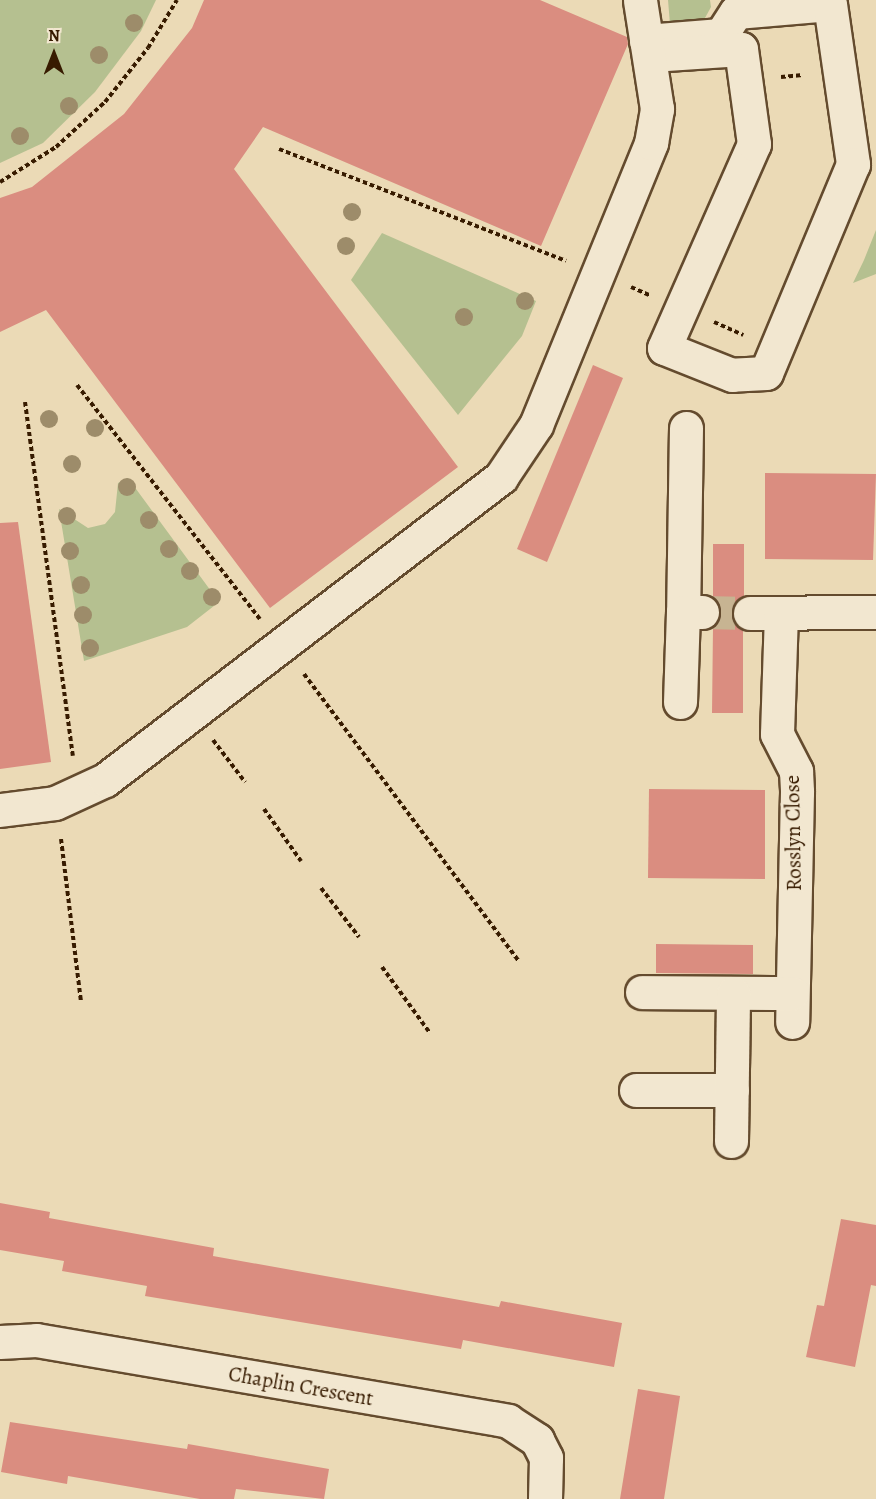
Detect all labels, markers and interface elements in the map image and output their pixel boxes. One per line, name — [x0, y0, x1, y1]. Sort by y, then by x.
north arrow — [24, 24, 84, 84]
text: N — [48, 25, 60, 47]
street label: Rosslyn Close — [779, 775, 807, 891]
street label: Chaplin Crescent — [227, 1361, 375, 1411]

